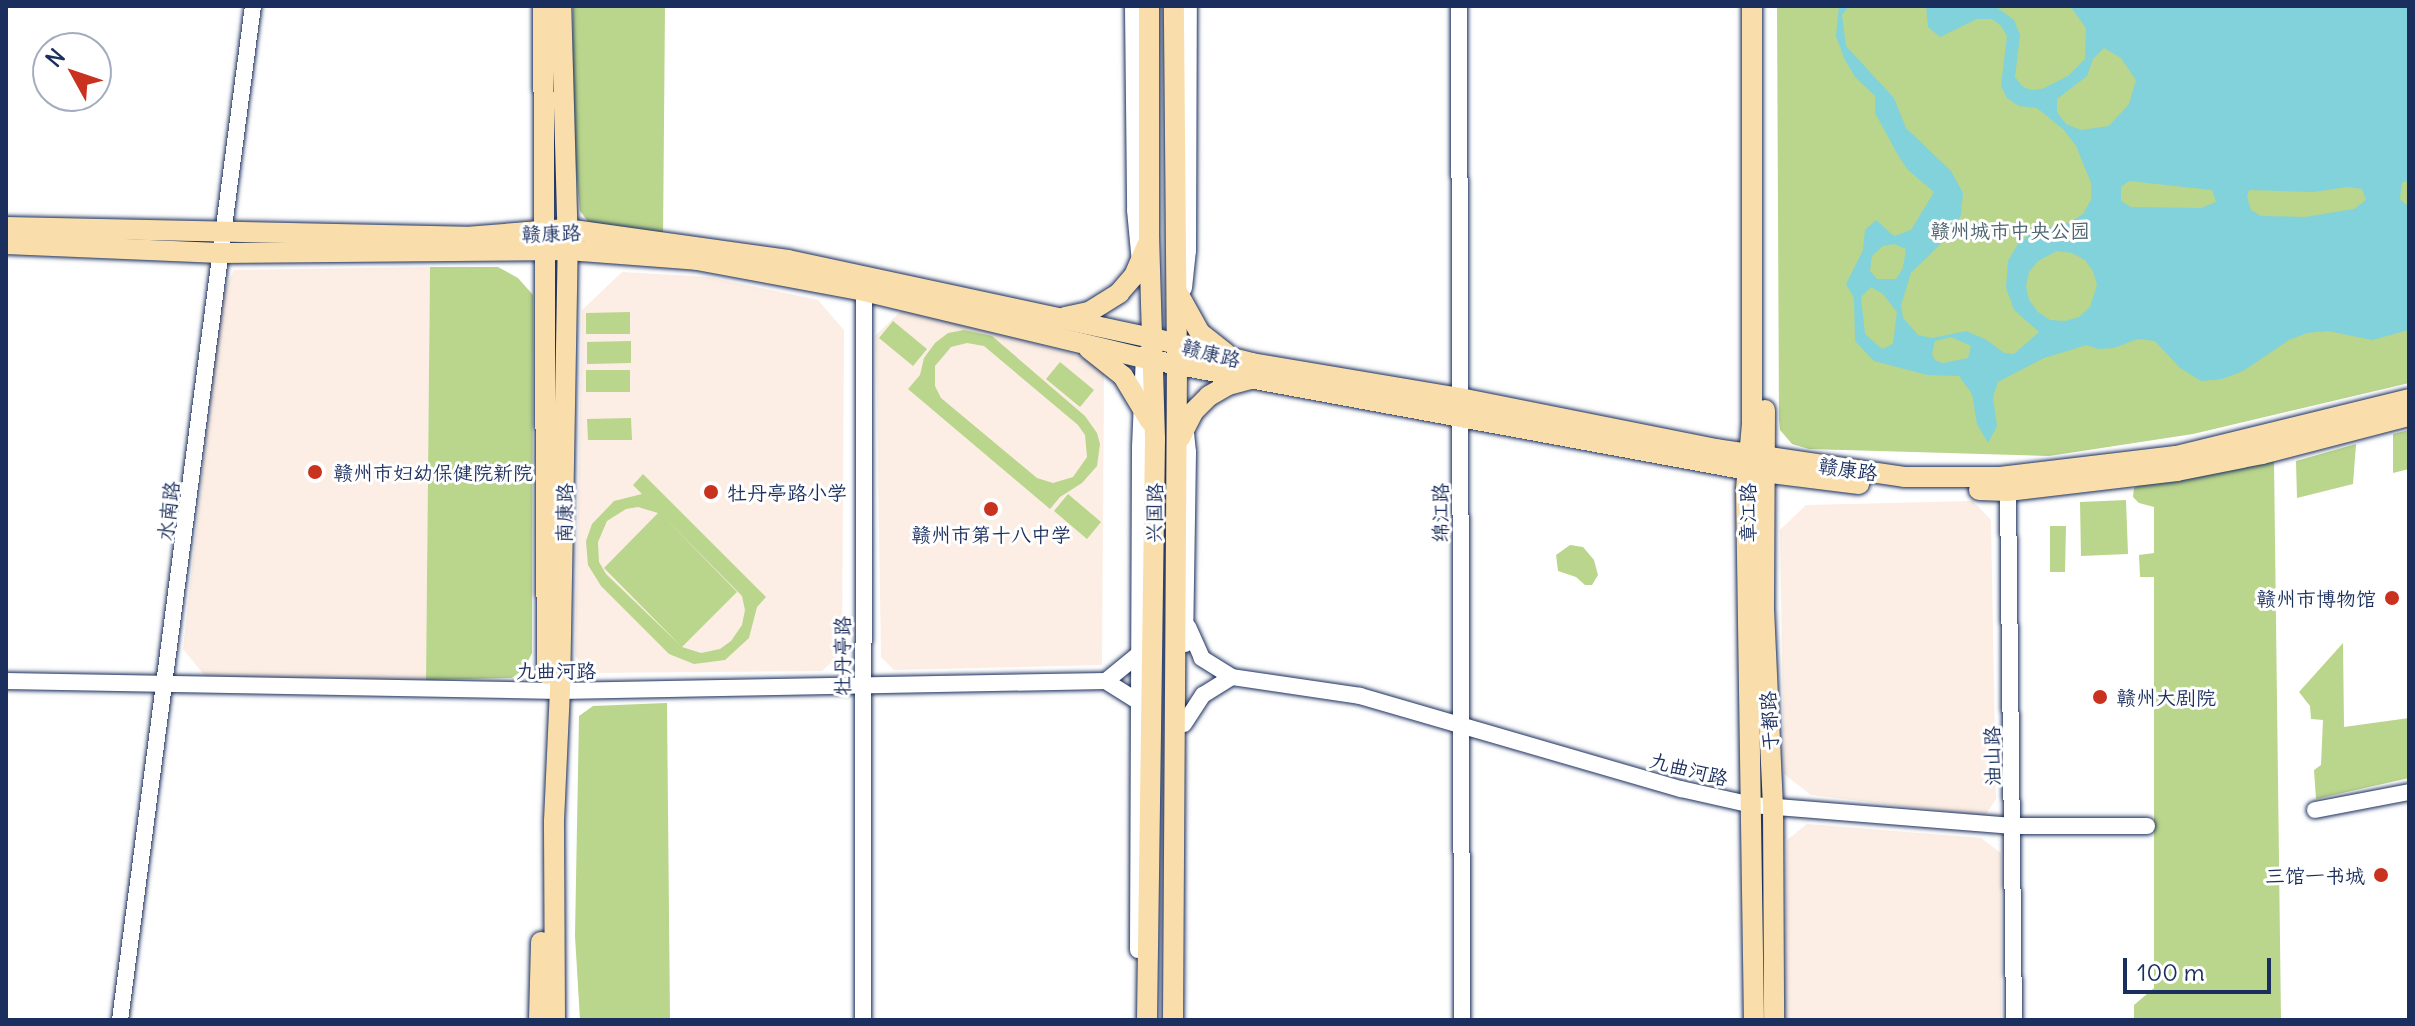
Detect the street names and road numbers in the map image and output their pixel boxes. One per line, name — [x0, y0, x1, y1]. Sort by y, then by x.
street label: 赣康路 — [521, 220, 581, 246]
street label: 赣康路 — [1179, 334, 1243, 372]
street label: 赣康路 — [1817, 453, 1879, 485]
street label: 水南路 — [152, 480, 184, 542]
street label: 南康路 — [551, 483, 577, 543]
street label: 兴国路 — [1141, 483, 1167, 543]
street label: 绵江路 — [1428, 483, 1452, 543]
street label: 章江路 — [1735, 483, 1759, 543]
street label: 牡丹亭路 — [830, 616, 854, 696]
street label: 九曲河路 — [516, 658, 596, 682]
street label: 于都路 — [1755, 690, 1783, 752]
street label: 油山路 — [1979, 726, 2005, 786]
street label: 九曲河路 — [1647, 748, 1731, 790]

